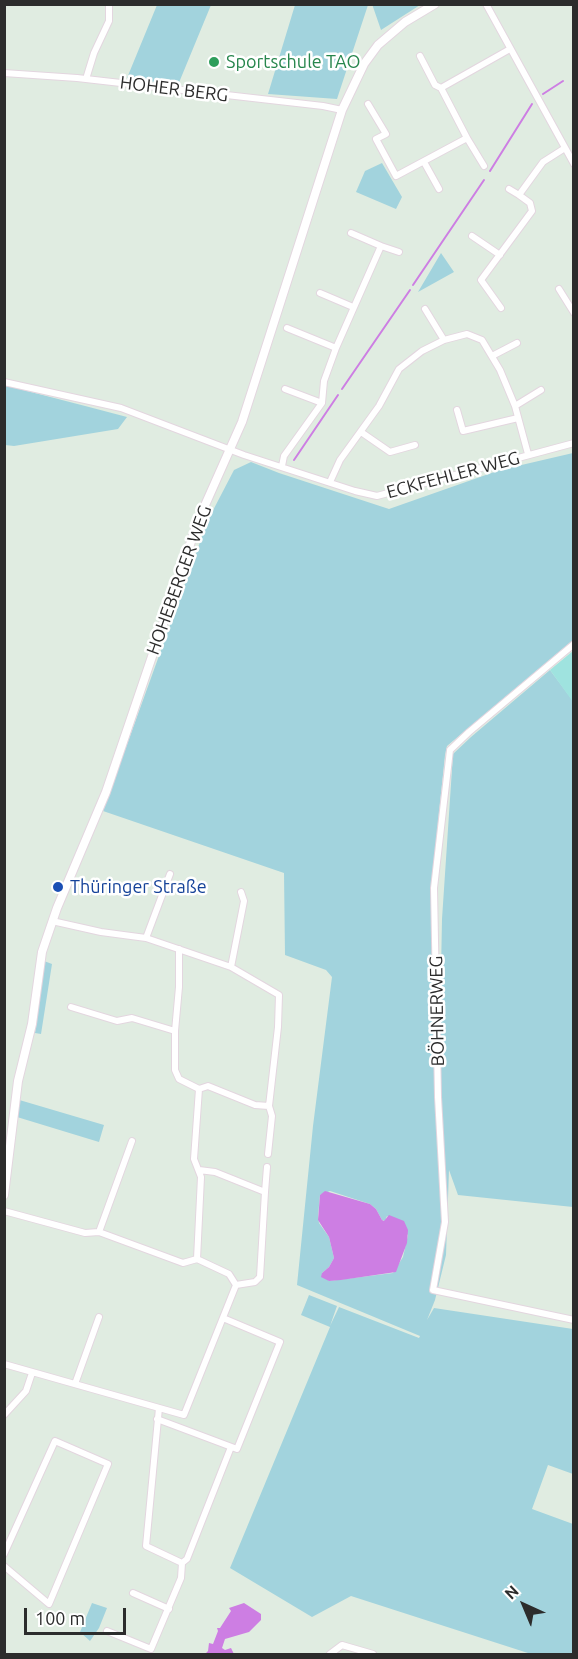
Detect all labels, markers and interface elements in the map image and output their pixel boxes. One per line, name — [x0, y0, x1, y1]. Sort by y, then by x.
place label: Sportschule TAO — [226, 51, 360, 73]
marker: Sportschule TAO — [207, 55, 221, 69]
street label: HOHER BERG — [119, 72, 229, 106]
street label: ECKFEHLER WEG — [384, 447, 522, 503]
street label: HOHEBERGER WEG — [142, 502, 216, 658]
place label: Thüringer Straße — [70, 876, 207, 898]
marker: Thüringer Straße — [51, 880, 65, 894]
street label: BÖHNERWEG — [425, 956, 449, 1066]
north arrow — [494, 1575, 554, 1635]
text: N — [501, 1581, 522, 1603]
scale bar — [27, 1596, 129, 1634]
text: 100 m — [35, 1608, 85, 1628]

